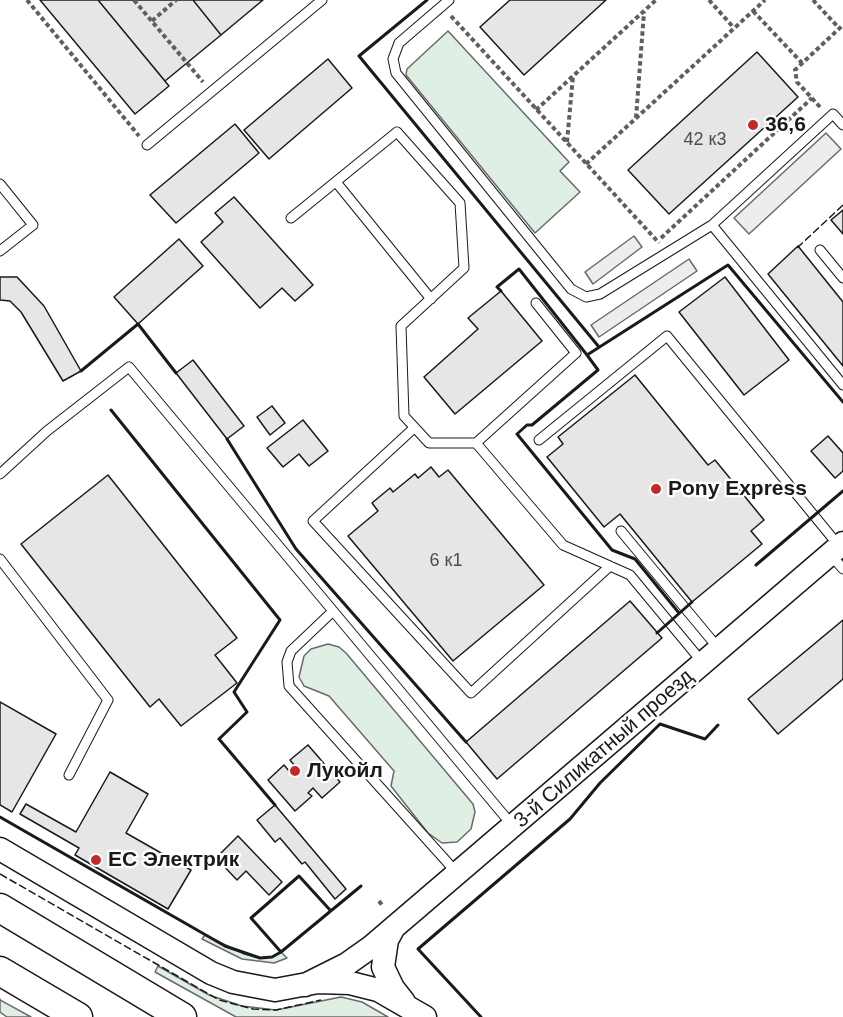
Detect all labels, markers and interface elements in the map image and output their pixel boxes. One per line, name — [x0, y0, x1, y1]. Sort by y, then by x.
place label: 36,6 — [765, 112, 806, 138]
marker: 36,6 — [746, 118, 760, 132]
house number: 42 к3 — [684, 129, 726, 151]
place label: Pony Express — [668, 476, 807, 502]
marker: Pony Express — [649, 482, 663, 496]
house number: 6 к1 — [430, 550, 462, 572]
street label: 3-й Силикатный проезд — [509, 664, 699, 834]
place label: Лукойл — [307, 758, 383, 784]
marker: Лукойл — [288, 764, 302, 778]
place label: ЕС Электрик — [108, 847, 239, 873]
marker: ЕС Электрик — [89, 853, 103, 867]

